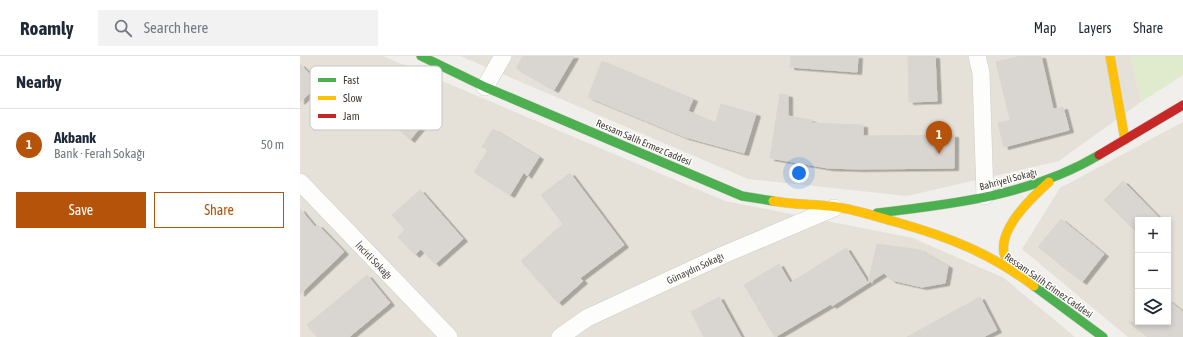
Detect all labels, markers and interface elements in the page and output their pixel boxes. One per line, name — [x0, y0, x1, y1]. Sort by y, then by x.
search box — [98, 10, 378, 46]
text: Roamly — [20, 17, 74, 39]
icon: search — [112, 17, 134, 39]
text: Search here — [144, 19, 208, 36]
text: Map — [1034, 20, 1056, 36]
text: Layers — [1078, 20, 1111, 36]
text: Share — [1133, 20, 1163, 36]
legend — [310, 66, 442, 130]
text: Nearby — [16, 72, 62, 92]
text: Fast — [343, 74, 359, 86]
text: Slow — [343, 92, 362, 104]
text: Jam — [343, 110, 360, 122]
street label: Ressam Salih Ermez Caddesi — [594, 117, 693, 168]
pin: 1 — [926, 121, 952, 154]
text: Akbank — [54, 129, 96, 146]
text: 1 — [26, 137, 32, 152]
text: 50 m — [261, 137, 284, 152]
text: Bank · Ferah Sokağı — [54, 146, 145, 161]
your location — [789, 163, 809, 183]
street label: Bahriyeli Sokağı — [978, 167, 1038, 192]
button: Save — [16, 192, 146, 228]
button: Share — [154, 192, 284, 228]
map controls — [1135, 217, 1171, 325]
button: + — [1135, 217, 1171, 253]
street label: İncirli Sokağı — [353, 240, 394, 281]
street label: Günaydın Sokağı — [665, 250, 725, 286]
street label: Ressam Salih Erimez Caddesi — [1003, 251, 1095, 320]
button: − — [1135, 253, 1171, 289]
button: layers — [1135, 289, 1171, 325]

